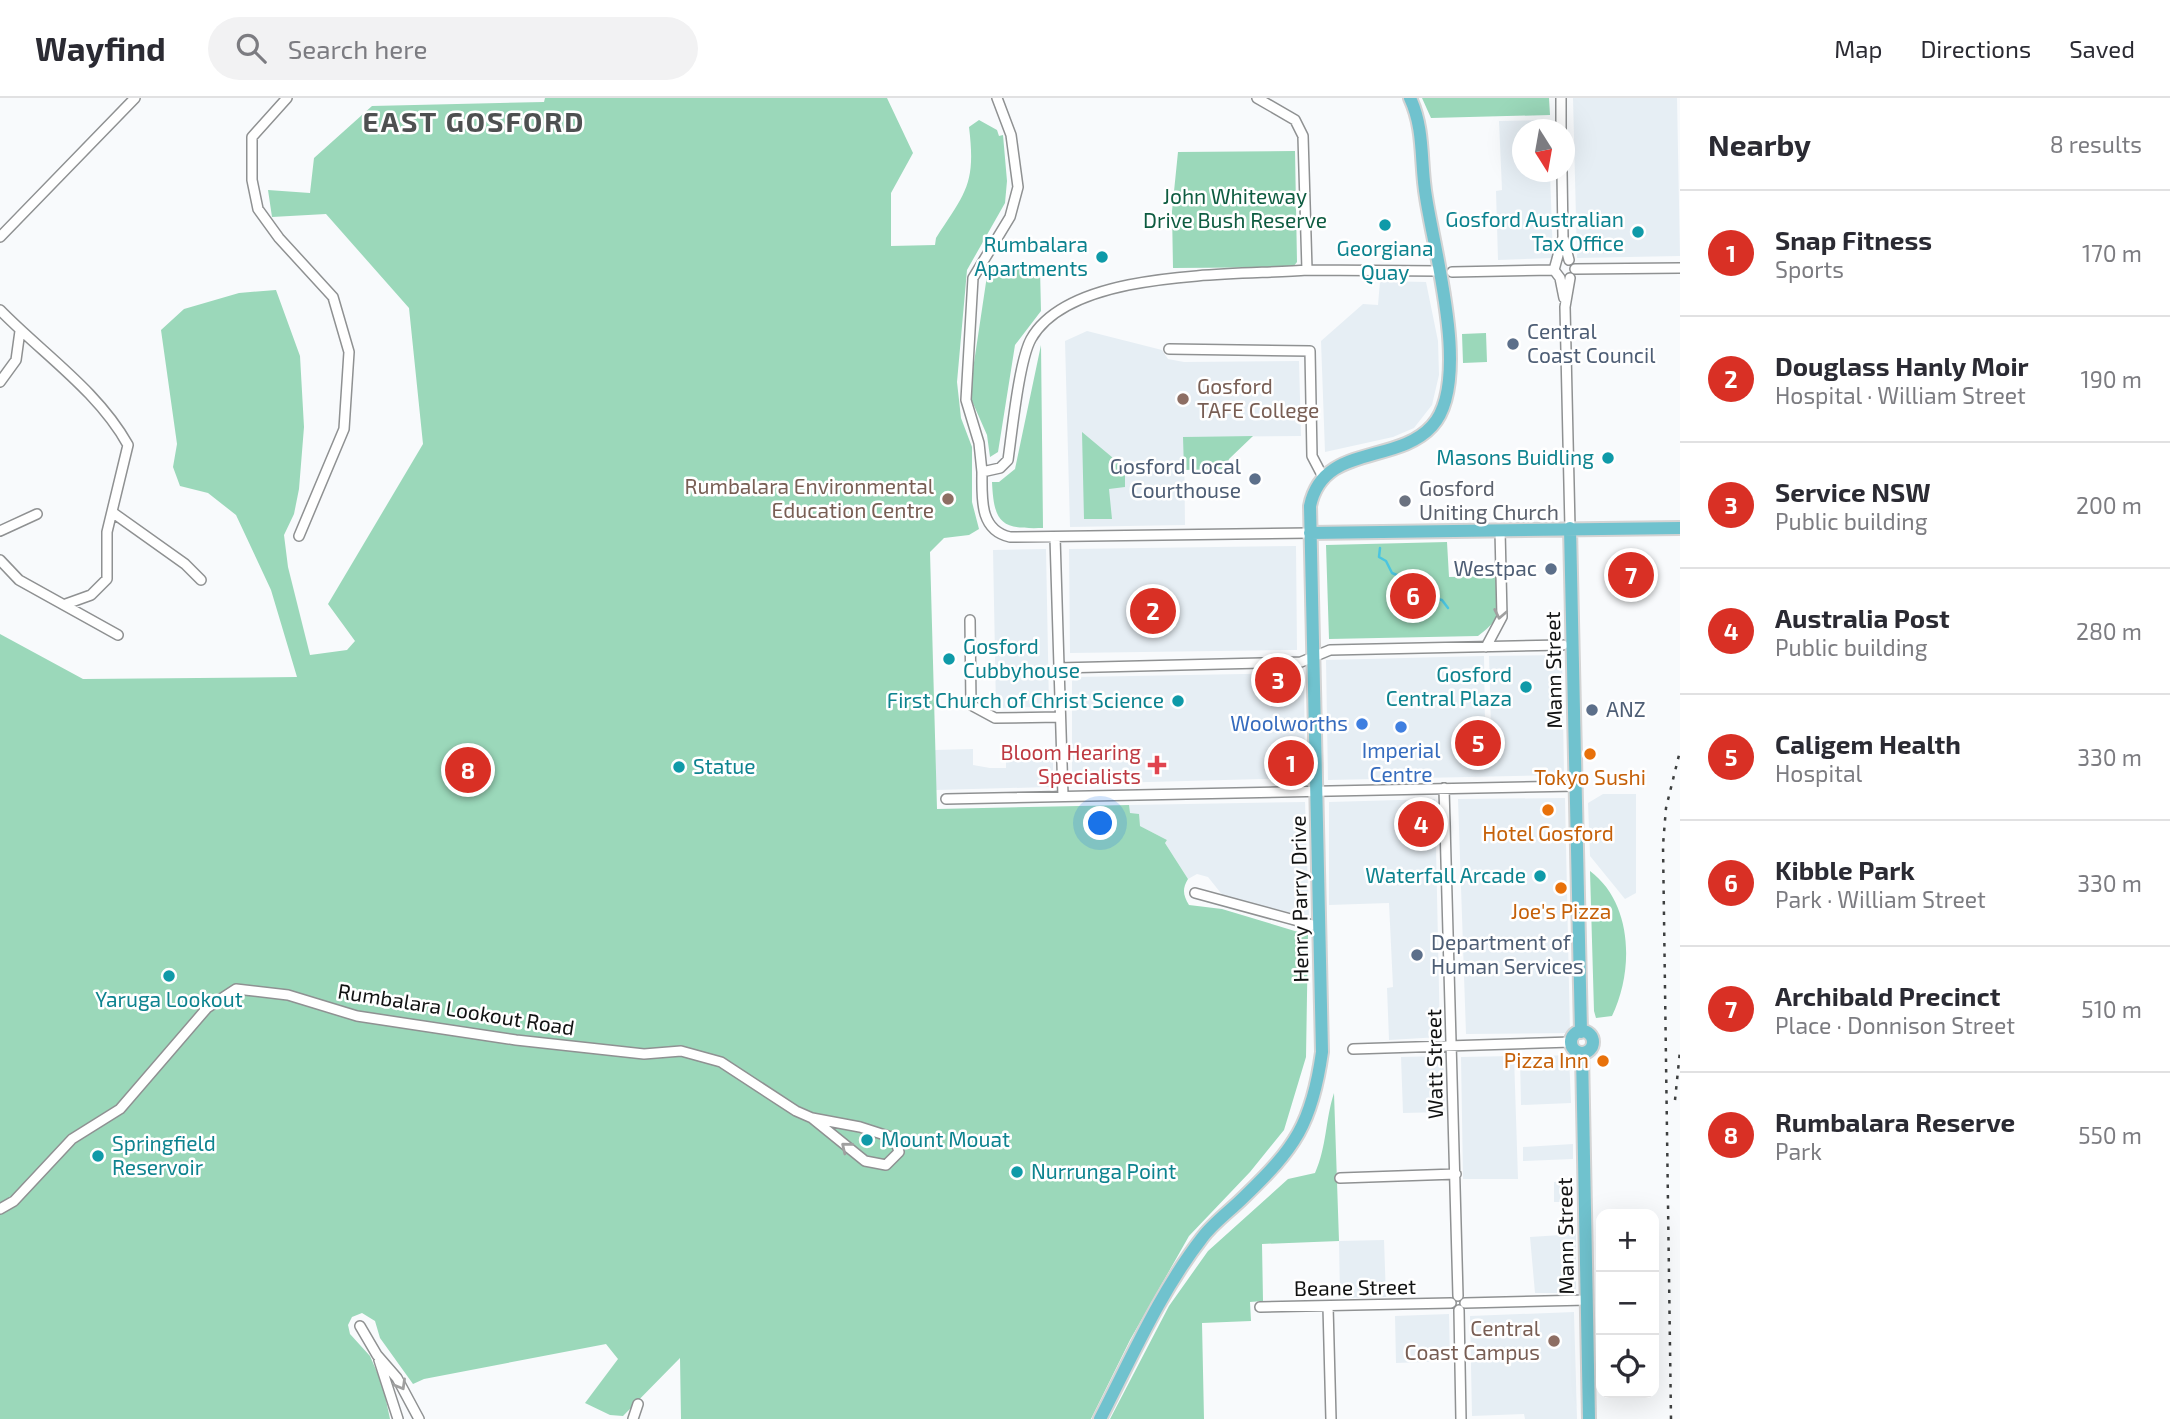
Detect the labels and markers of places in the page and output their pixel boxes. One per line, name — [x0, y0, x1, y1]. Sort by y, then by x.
place label: Gosford Australian Tax Office — [1445, 206, 1624, 255]
marker: Georgiana Quay — [1377, 217, 1393, 233]
marker: Gosford Australian Tax Office — [1630, 224, 1646, 240]
place label: Rumbalara Apartments — [974, 231, 1088, 280]
place label: Georgiana Quay — [1337, 235, 1433, 285]
marker: Rumbalara Apartments — [1094, 249, 1110, 265]
place label: Central Coast Council — [1527, 318, 1656, 367]
marker: Central Coast Council — [1505, 336, 1521, 352]
place label: Gosford TAFE College — [1197, 373, 1319, 422]
marker: Gosford TAFE College — [1175, 391, 1191, 407]
place label: Masons Buidling — [1436, 444, 1594, 469]
marker: Masons Buidling — [1600, 450, 1616, 466]
place label: Gosford Local Courthouse — [1110, 453, 1242, 502]
marker: Gosford Local Courthouse — [1247, 471, 1263, 487]
place label: Rumbalara Environmental Education Centre — [685, 473, 935, 522]
place label: Gosford Uniting Church — [1419, 475, 1559, 524]
marker: Rumbalara Environmental Education Centre — [940, 491, 956, 507]
marker: Gosford Uniting Church — [1397, 493, 1413, 509]
pin: 7 — [1608, 549, 1654, 601]
place label: Westpac — [1454, 555, 1537, 580]
marker: Westpac — [1543, 561, 1559, 577]
pin: 6 — [1390, 570, 1436, 622]
pin: 2 — [1130, 585, 1176, 637]
place label: Gosford Cubbyhouse — [963, 633, 1080, 682]
marker: Gosford Cubbyhouse — [941, 651, 957, 667]
pin: 3 — [1255, 654, 1301, 706]
place label: Gosford Central Plaza — [1386, 661, 1512, 710]
marker: Gosford Central Plaza — [1518, 679, 1534, 695]
place label: First Church of Christ Science — [887, 687, 1164, 712]
marker: First Church of Christ Science — [1170, 693, 1186, 709]
place label: ANZ — [1606, 696, 1646, 721]
marker: ANZ — [1584, 702, 1600, 718]
place label: Woolworths — [1230, 710, 1348, 735]
marker: Woolworths — [1354, 716, 1370, 732]
pin: 5 — [1455, 717, 1501, 769]
marker: Imperial Centre — [1393, 719, 1409, 735]
pin: 1 — [1268, 737, 1314, 789]
place label: Imperial Centre — [1362, 737, 1441, 786]
place label: Bloom Hearing Specialists — [1000, 739, 1141, 788]
pin: 8 — [445, 744, 491, 796]
marker: Tokyo Sushi — [1582, 746, 1598, 762]
place label: Statue — [693, 753, 755, 778]
marker: Bloom Hearing Specialists — [1147, 755, 1167, 775]
marker: Statue — [671, 759, 687, 775]
place label: Tokyo Sushi — [1534, 764, 1646, 789]
pin: 4 — [1398, 798, 1444, 850]
marker: Hotel Gosford — [1540, 802, 1556, 818]
place label: Hotel Gosford — [1482, 820, 1614, 845]
place label: Waterfall Arcade — [1365, 862, 1526, 887]
marker: Waterfall Arcade — [1532, 868, 1548, 884]
marker: Joe's Pizza — [1553, 880, 1569, 896]
place label: Joe's Pizza — [1511, 898, 1611, 923]
place label: Department of Human Services — [1431, 929, 1584, 978]
marker: Department of Human Services — [1409, 947, 1425, 963]
marker: Yaruga Lookout — [161, 968, 177, 984]
place label: Yaruga Lookout — [95, 986, 243, 1011]
place label: Pizza Inn — [1504, 1047, 1589, 1072]
marker: Pizza Inn — [1595, 1053, 1611, 1069]
place label: Mount Mouat — [881, 1126, 1010, 1151]
place label: Springfield Reservoir — [112, 1130, 216, 1179]
marker: Mount Mouat — [859, 1132, 875, 1148]
marker: Springfield Reservoir — [90, 1148, 106, 1164]
place label: Nurrunga Point — [1031, 1158, 1176, 1183]
marker: Nurrunga Point — [1009, 1164, 1025, 1180]
place label: Central Coast Campus — [1405, 1315, 1541, 1364]
marker: Central Coast Campus — [1546, 1333, 1562, 1349]

